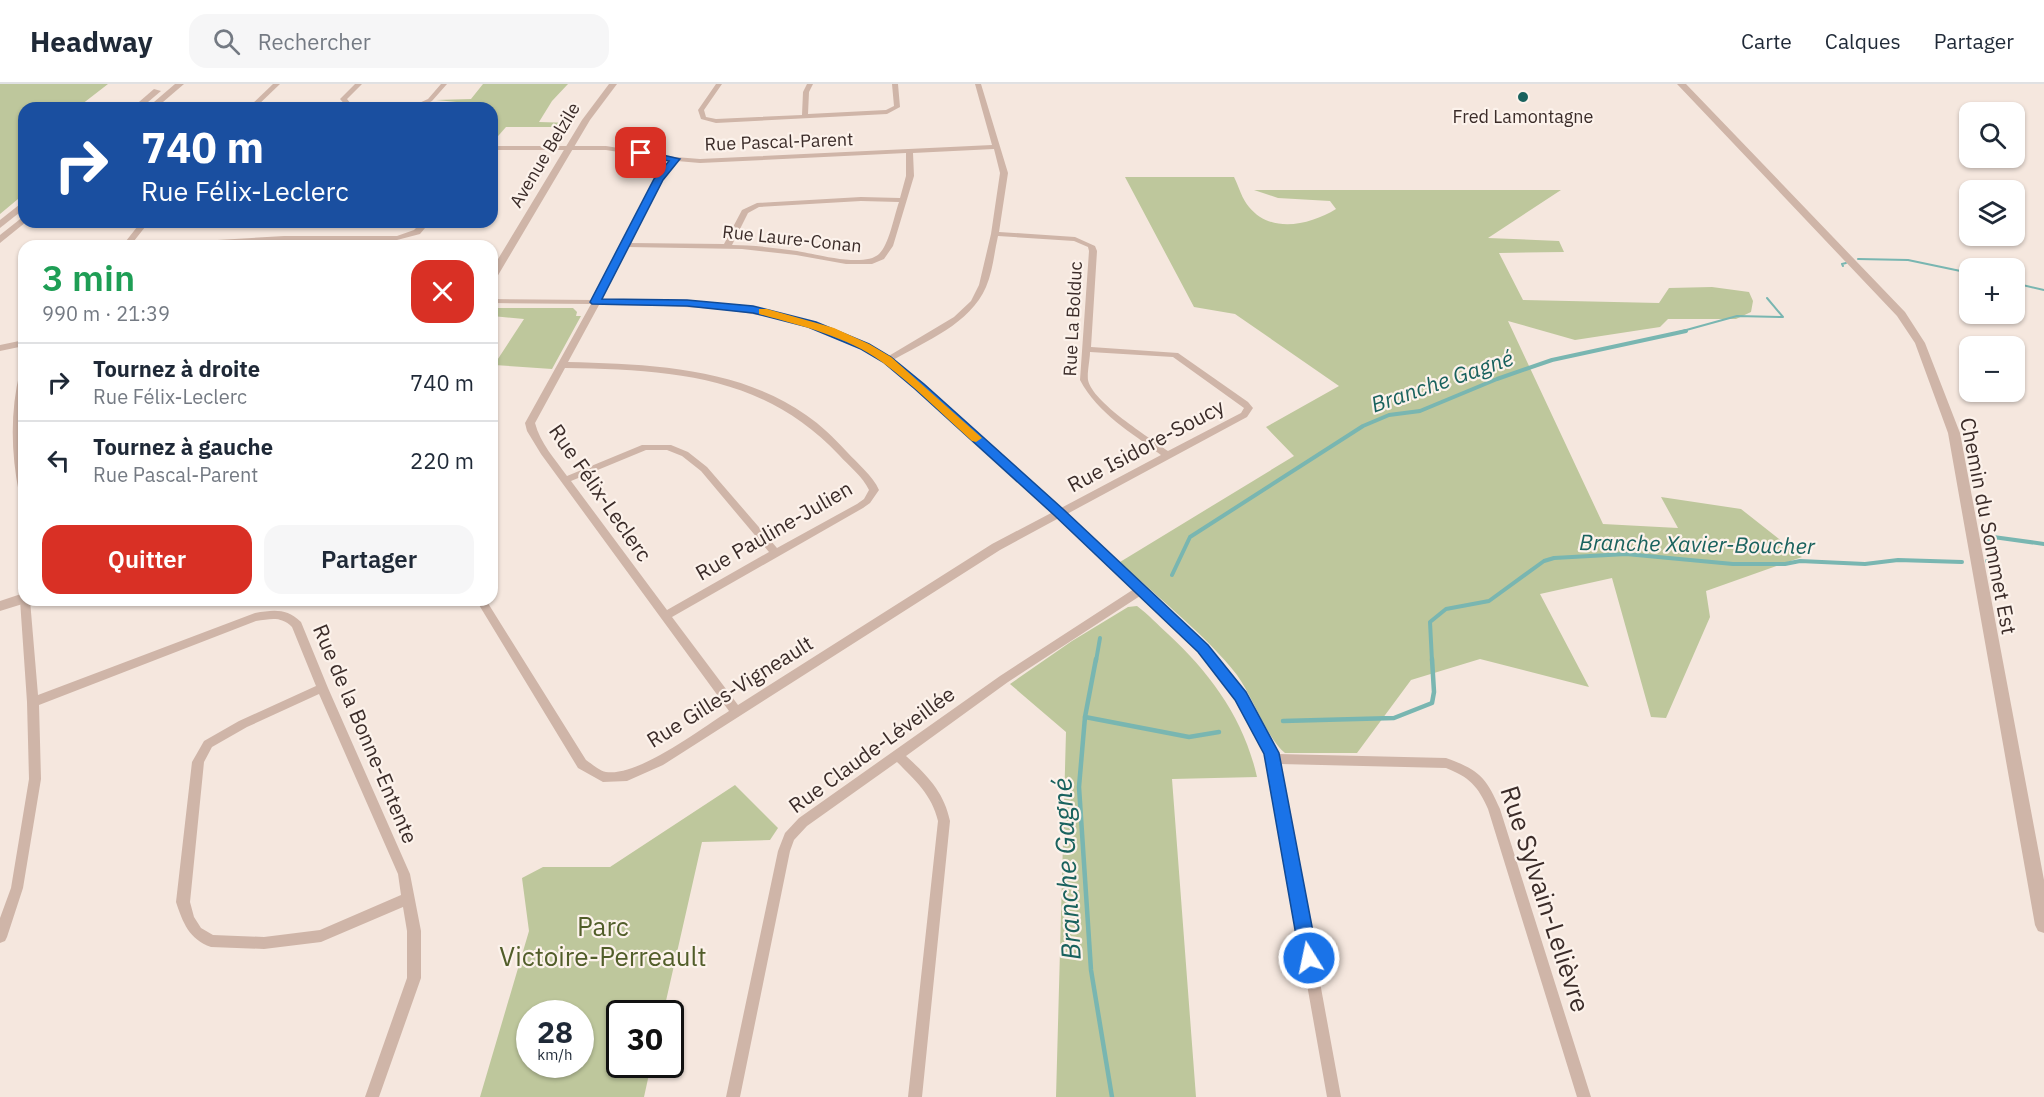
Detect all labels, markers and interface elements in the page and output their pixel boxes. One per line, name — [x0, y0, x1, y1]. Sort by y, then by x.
search box — [189, 14, 609, 68]
text: Headway — [30, 23, 153, 60]
icon: search — [210, 25, 243, 58]
text: Rechercher — [258, 27, 371, 56]
text: Carte — [1741, 27, 1792, 55]
text: Calques — [1825, 27, 1901, 55]
text: Partager — [1934, 27, 2014, 55]
marker: Fred Lamontagne — [1516, 90, 1530, 104]
street label: Avenue Belzile — [504, 98, 585, 211]
map controls — [1959, 102, 2025, 402]
button: search — [1959, 102, 2025, 168]
place label: Fred Lamontagne — [1453, 105, 1594, 128]
text: 740 m — [141, 120, 264, 175]
icon: right — [42, 126, 120, 204]
pin — [615, 127, 666, 178]
street label: Rue Pascal-Parent — [704, 127, 854, 156]
icon: arrive — [624, 136, 657, 169]
text: Rue Félix-Leclerc — [141, 173, 349, 208]
button: layers — [1959, 180, 2025, 246]
street label: Rue Laure-Conan — [721, 220, 863, 257]
text: 3 min — [42, 254, 135, 301]
button: + — [1959, 258, 2025, 324]
button: close — [411, 260, 474, 323]
street label: Rue La Bolduc — [1058, 261, 1087, 377]
text: 990 m · 21:39 — [42, 300, 170, 327]
button: − — [1959, 336, 2025, 402]
water label: Branche Gagné — [1367, 343, 1517, 418]
text: Tournez à droite — [93, 354, 260, 383]
icon: right — [42, 366, 75, 399]
text: 740 m — [410, 368, 474, 397]
text: Rue Félix-Leclerc — [93, 383, 247, 410]
street label: Rue Isidore-Soucy — [1062, 392, 1229, 498]
street label: Chemin du Sommet Est — [1954, 415, 2024, 637]
street label: Rue Félix-Leclerc — [543, 418, 659, 567]
text: Tournez à gauche — [93, 432, 273, 461]
icon: left — [42, 444, 75, 477]
text: 220 m — [410, 446, 474, 475]
text: Rue Pascal-Parent — [93, 461, 258, 488]
street label: Rue Pauline-Julien — [690, 474, 857, 586]
button: Quitter — [42, 525, 252, 594]
button: Partager — [264, 525, 474, 594]
water label: Branche Xavier-Boucher — [1579, 527, 1816, 560]
street label: Rue de la Bonne-Entente — [307, 620, 425, 848]
street label: Rue Gilles-Vigneault — [641, 629, 818, 754]
street label: Rue Claude-Léveillée — [783, 679, 960, 819]
water label: Branche Gagné — [1043, 777, 1088, 961]
street label: Rue Sylvain-Lelièvre — [1493, 781, 1599, 1016]
park label: Parc Victoire-Perreault — [499, 909, 707, 973]
position arrow — [1277, 926, 1341, 990]
speed limit sign: 30 — [606, 1000, 684, 1078]
text: 28 — [537, 1012, 573, 1051]
text: km/h — [537, 1045, 573, 1064]

